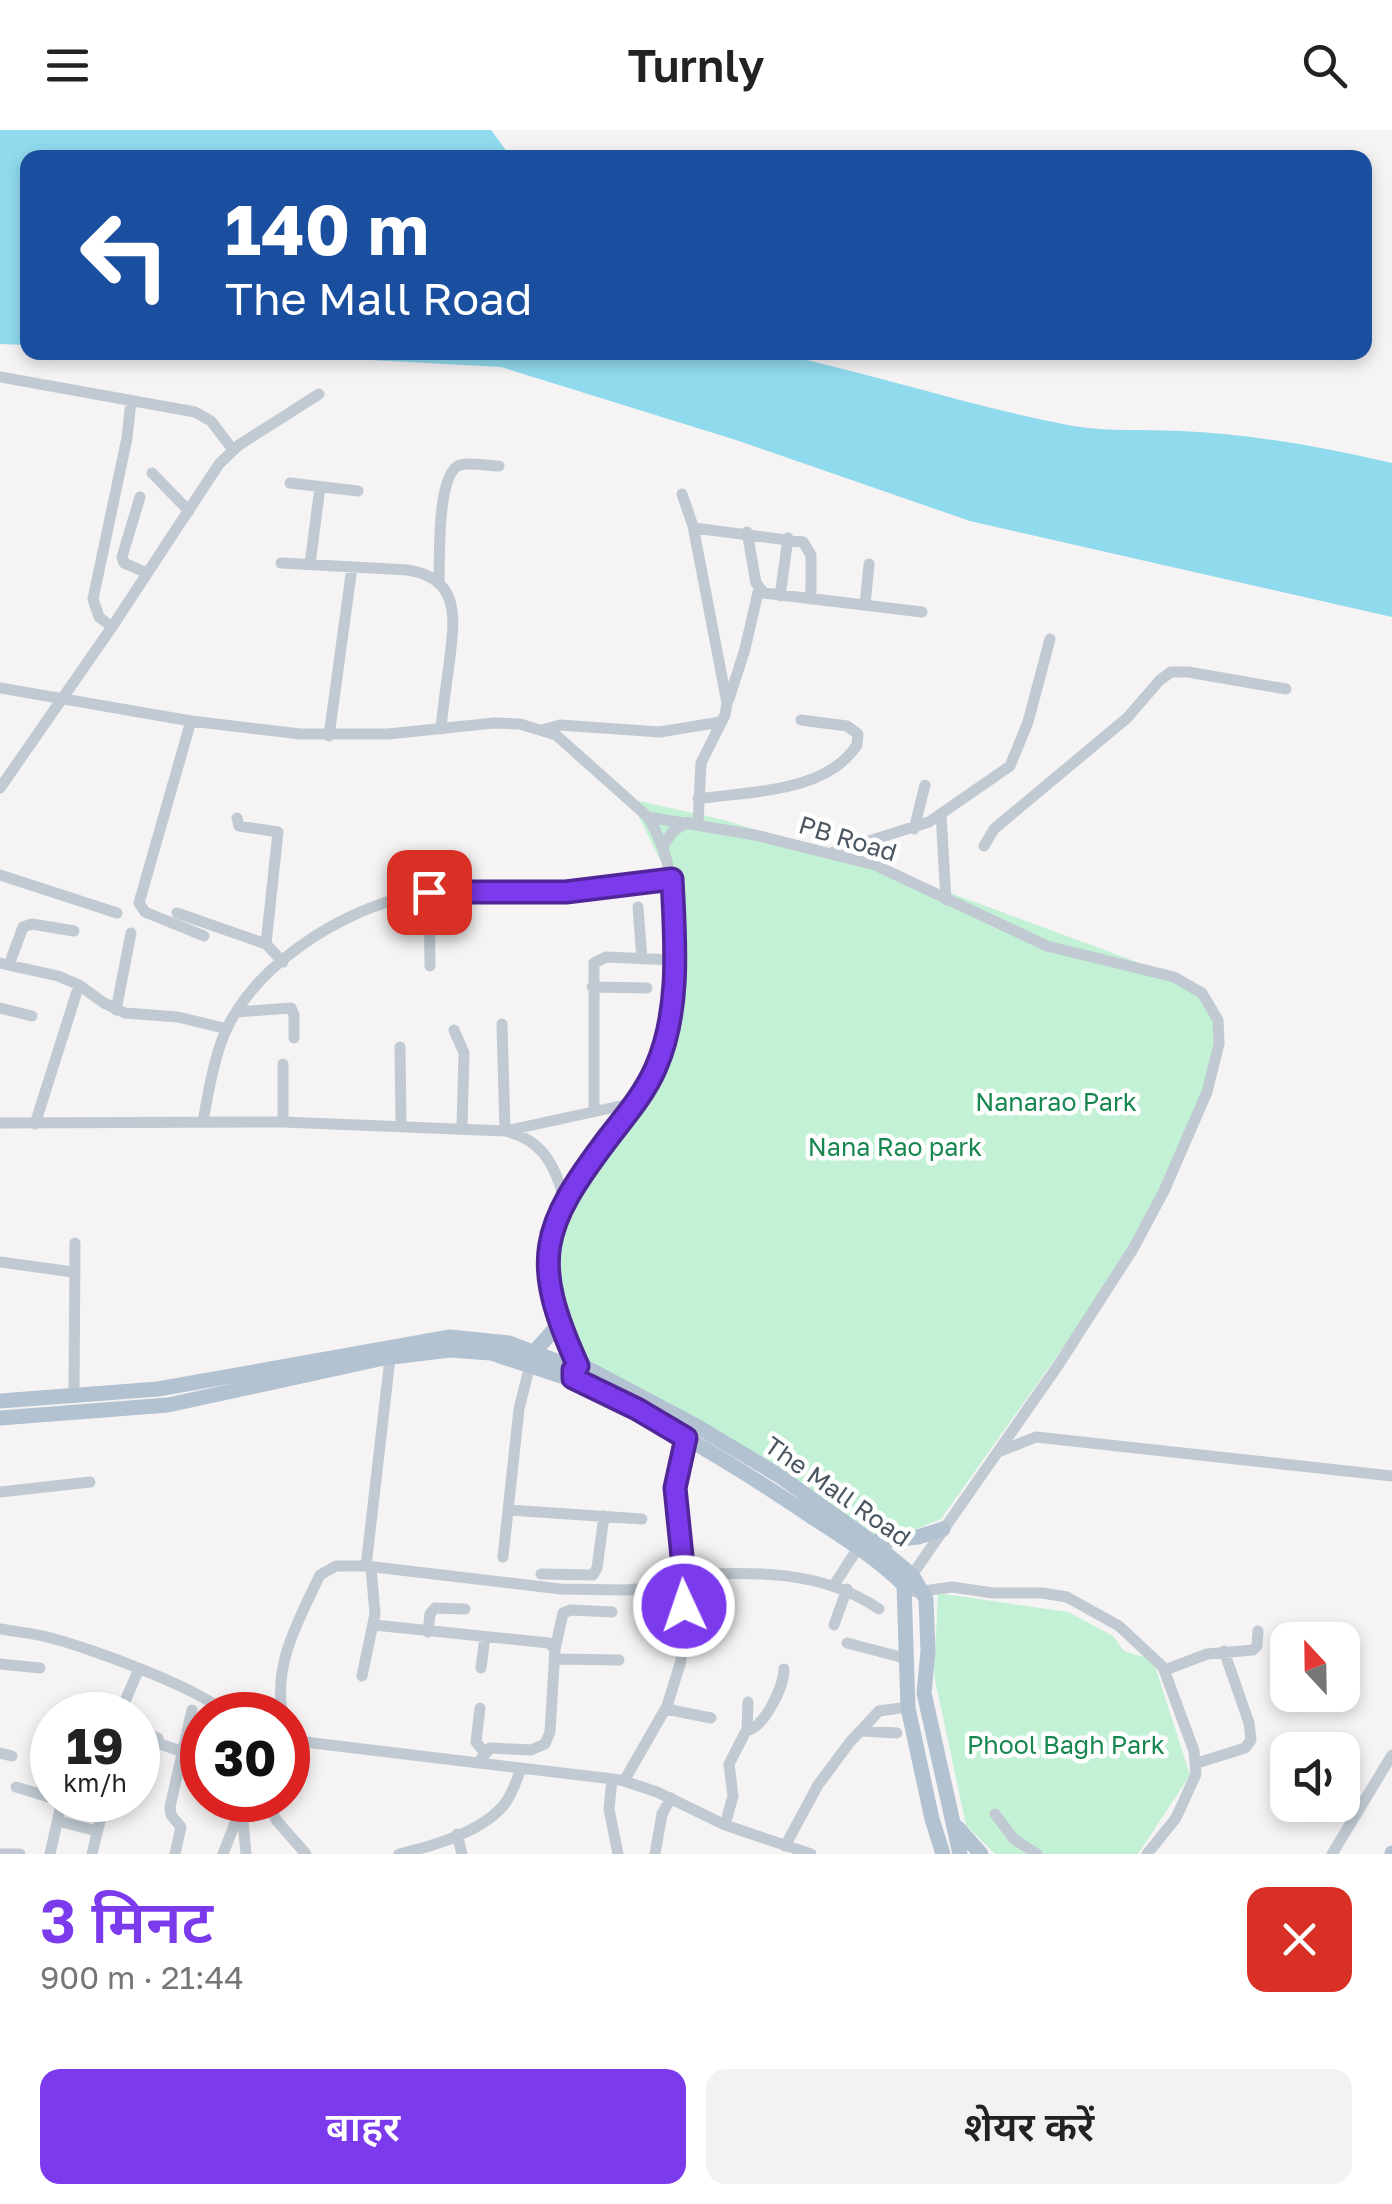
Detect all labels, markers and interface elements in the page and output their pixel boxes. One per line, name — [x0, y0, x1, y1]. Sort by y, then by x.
icon: menu — [40, 38, 95, 93]
text: Turnly — [628, 38, 764, 92]
icon: search — [1297, 38, 1352, 93]
text: 140 m — [225, 186, 429, 270]
icon: left — [60, 190, 190, 320]
text: The Mall Road — [225, 271, 532, 325]
street label: PB Road — [795, 808, 901, 868]
pin — [387, 850, 472, 935]
icon: arrive — [402, 865, 457, 920]
park label: Nanarao Park — [975, 1086, 1137, 1117]
park label: Nana Rao park — [808, 1131, 982, 1162]
street label: The Mall Road — [759, 1429, 917, 1553]
position arrow — [632, 1554, 736, 1658]
north arrow — [1270, 1622, 1360, 1712]
map controls — [1270, 1622, 1360, 1822]
speed limit sign: 30 — [180, 1692, 310, 1822]
text: 19 — [66, 1715, 124, 1775]
park label: Phool Bagh Park — [967, 1729, 1165, 1760]
button: sound — [1270, 1732, 1360, 1822]
text: km/h — [63, 1767, 127, 1798]
text: 3 मिनट — [40, 1884, 213, 1956]
button: close — [1247, 1887, 1352, 1992]
text: 900 m · 21:44 — [40, 1958, 244, 1996]
button: बाहर — [40, 2069, 686, 2184]
button: शेयर करें — [706, 2069, 1352, 2184]

